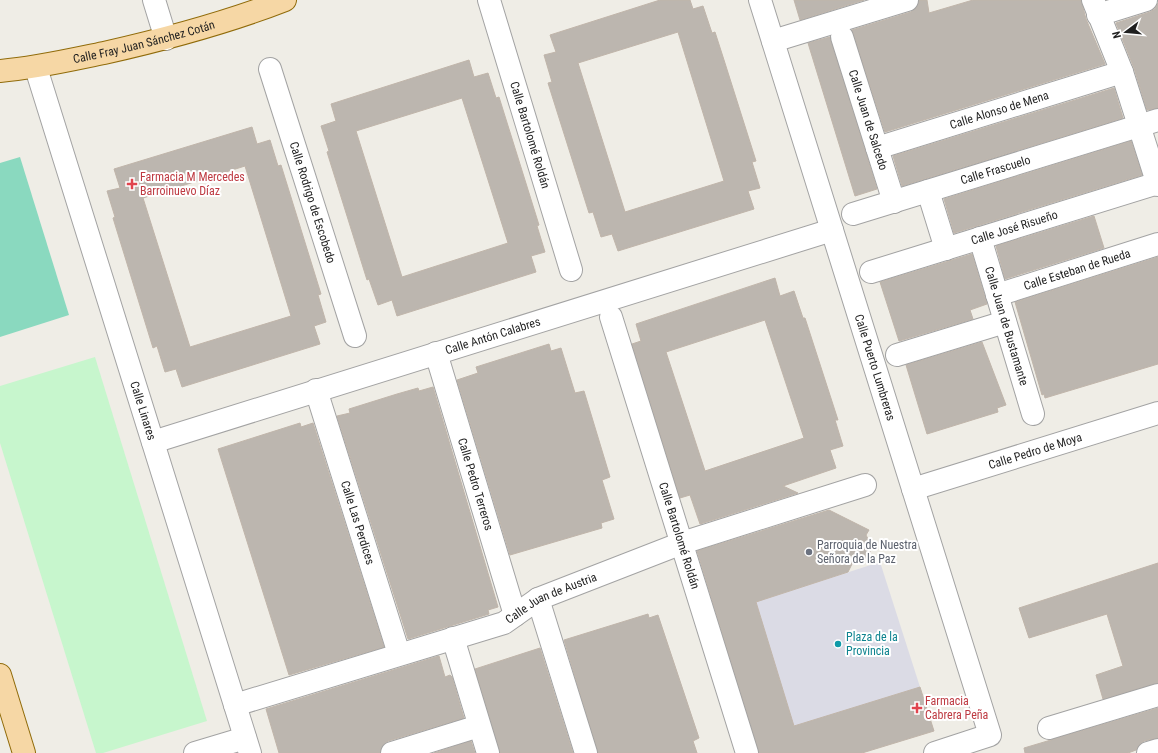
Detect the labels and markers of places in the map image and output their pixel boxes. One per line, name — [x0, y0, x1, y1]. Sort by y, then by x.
place label: Farmacia M Mercedes Barroinuevo Díaz — [140, 170, 245, 198]
marker: Farmacia M Mercedes Barroinuevo Díaz — [127, 179, 137, 189]
place label: Parroquia de Nuestra Señora de la Paz — [817, 538, 917, 566]
marker: Parroquia de Nuestra Señora de la Paz — [804, 547, 814, 557]
place label: Plaza de la Provincia — [846, 630, 898, 658]
marker: Plaza de la Provincia — [833, 639, 843, 649]
place label: Farmacia Cabrera Peña — [925, 694, 989, 722]
marker: Farmacia Cabrera Peña — [912, 703, 922, 713]

